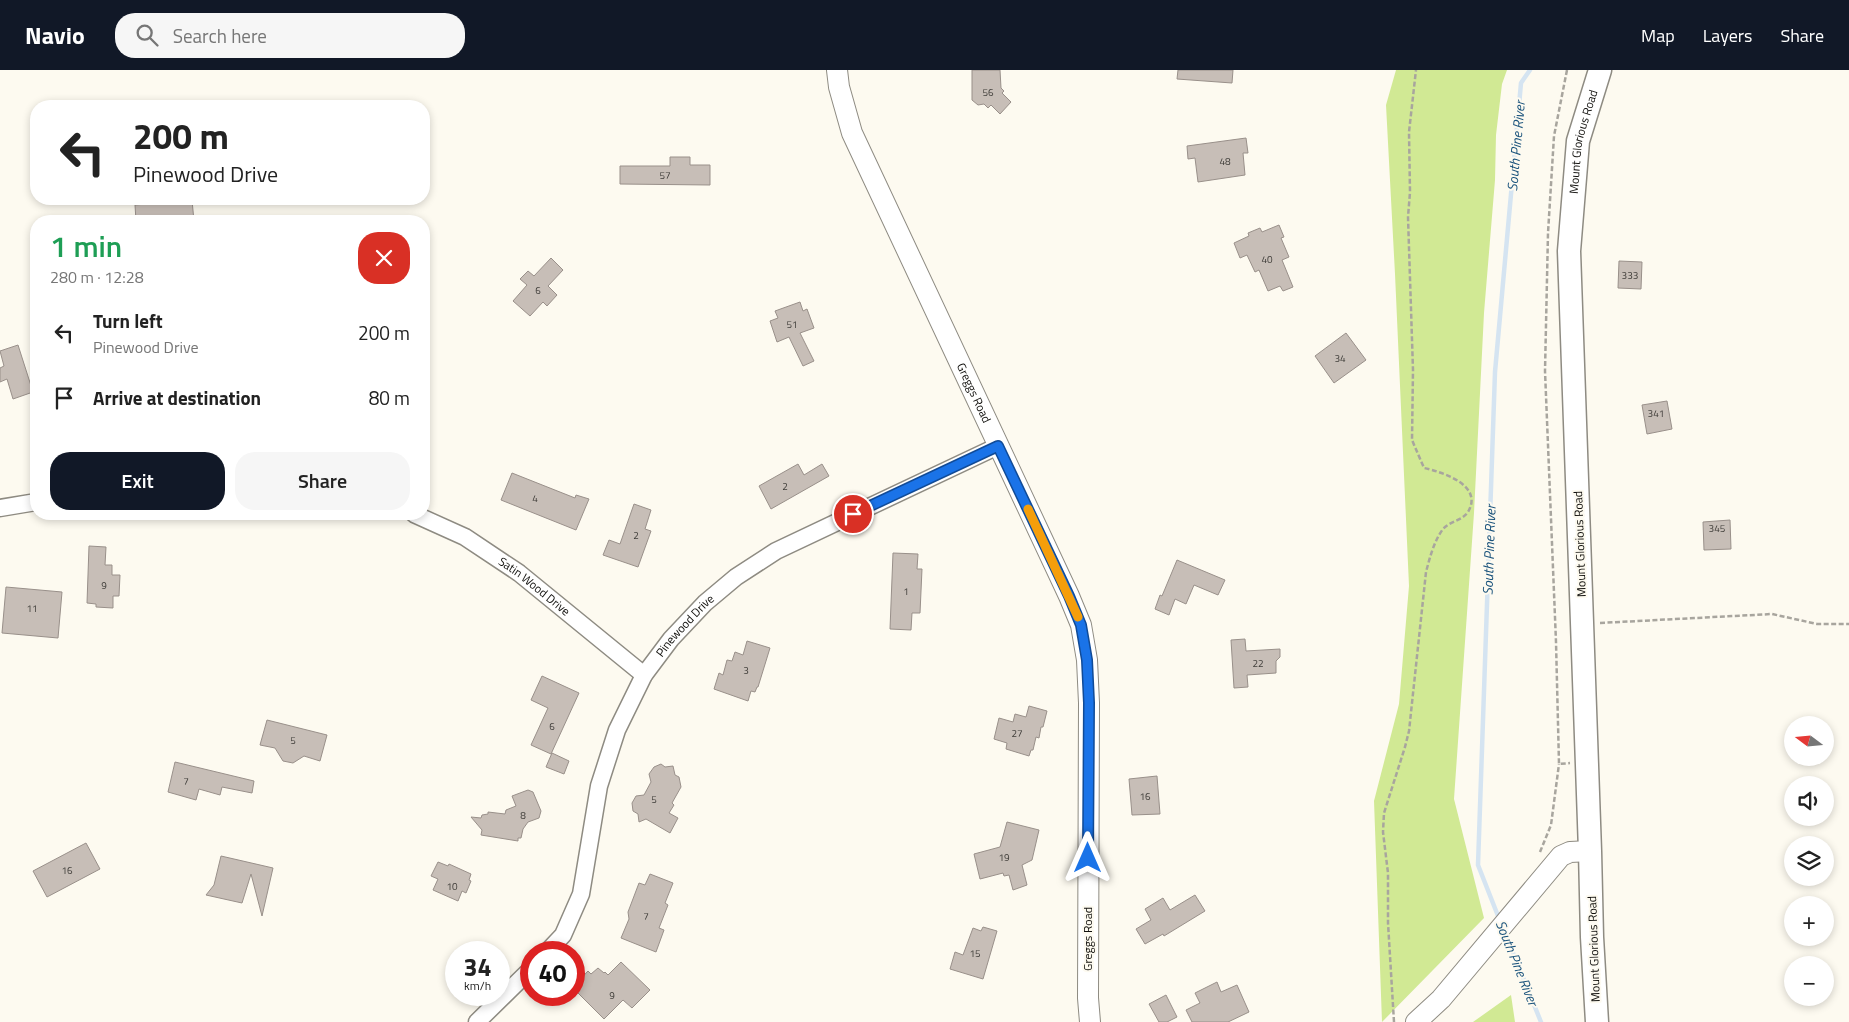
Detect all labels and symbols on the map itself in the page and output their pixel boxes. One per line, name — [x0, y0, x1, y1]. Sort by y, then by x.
house number: 56 — [982, 85, 994, 100]
street label: Mount Glorious Road — [1564, 87, 1602, 195]
water label: South Pine River — [1501, 98, 1530, 192]
house number: 48 — [1219, 154, 1231, 169]
house number: 57 — [659, 168, 671, 183]
house number: 40 — [1261, 252, 1273, 267]
house number: 333 — [1622, 268, 1638, 283]
house number: 6 — [535, 283, 541, 298]
house number: 51 — [786, 317, 798, 332]
house number: 34 — [1334, 351, 1346, 366]
street label: Greggs Road — [952, 360, 996, 426]
house number: 341 — [1648, 406, 1664, 421]
house number: 2 — [782, 479, 788, 494]
house number: 4 — [532, 491, 538, 506]
street label: Mount Glorious Road — [1568, 491, 1591, 597]
pin — [832, 493, 874, 535]
water label: South Pine River — [1476, 503, 1501, 595]
house number: 345 — [1709, 521, 1726, 536]
house number: 2 — [633, 528, 639, 543]
street label: Satin Wood Drive — [495, 552, 575, 620]
house number: 9 — [101, 578, 107, 593]
house number: 1 — [903, 584, 909, 599]
street label: Pinewood Drive — [651, 589, 718, 661]
house number: 11 — [26, 601, 38, 616]
house number: 22 — [1252, 656, 1264, 671]
house number: 3 — [743, 663, 749, 678]
north arrow — [1784, 716, 1834, 766]
house number: 6 — [549, 719, 555, 734]
house number: 27 — [1011, 726, 1023, 741]
house number: 5 — [290, 733, 296, 748]
house number: 7 — [183, 774, 189, 789]
house number: 16 — [1139, 789, 1151, 804]
house number: 5 — [651, 792, 657, 807]
house number: 8 — [520, 808, 526, 823]
position arrow — [1061, 831, 1113, 883]
house number: 19 — [998, 850, 1010, 865]
house number: 16 — [61, 863, 73, 878]
house number: 10 — [446, 879, 458, 894]
street label: Mount Glorious Road — [1582, 896, 1605, 1002]
street label: Greggs Road — [1078, 907, 1097, 971]
house number: 7 — [643, 909, 649, 924]
water label: South Pine River — [1491, 917, 1545, 1010]
speed limit sign: 40 — [520, 941, 585, 1006]
house number: 15 — [969, 946, 981, 961]
house number: 9 — [609, 988, 615, 1003]

